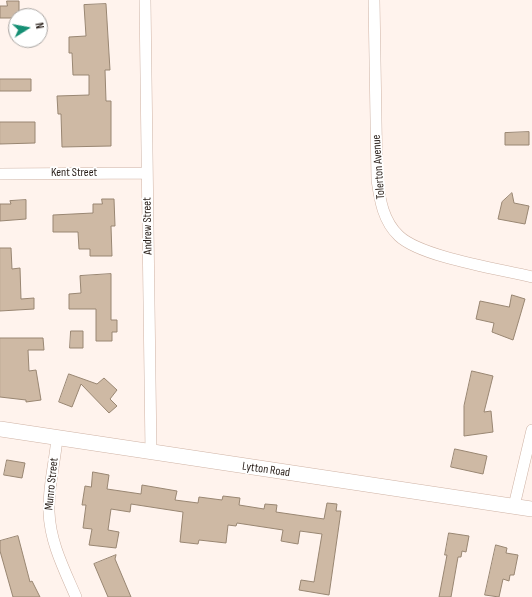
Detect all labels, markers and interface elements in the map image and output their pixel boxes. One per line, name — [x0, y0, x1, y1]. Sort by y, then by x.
north arrow — [8, 8, 48, 48]
text: N — [32, 22, 46, 30]
street label: Tolerton Avenue — [370, 134, 388, 200]
street label: Kent Street — [51, 166, 97, 180]
street label: Andrew Street — [140, 197, 156, 255]
street label: Munro Street — [42, 457, 62, 511]
street label: Lytton Road — [241, 460, 291, 480]

